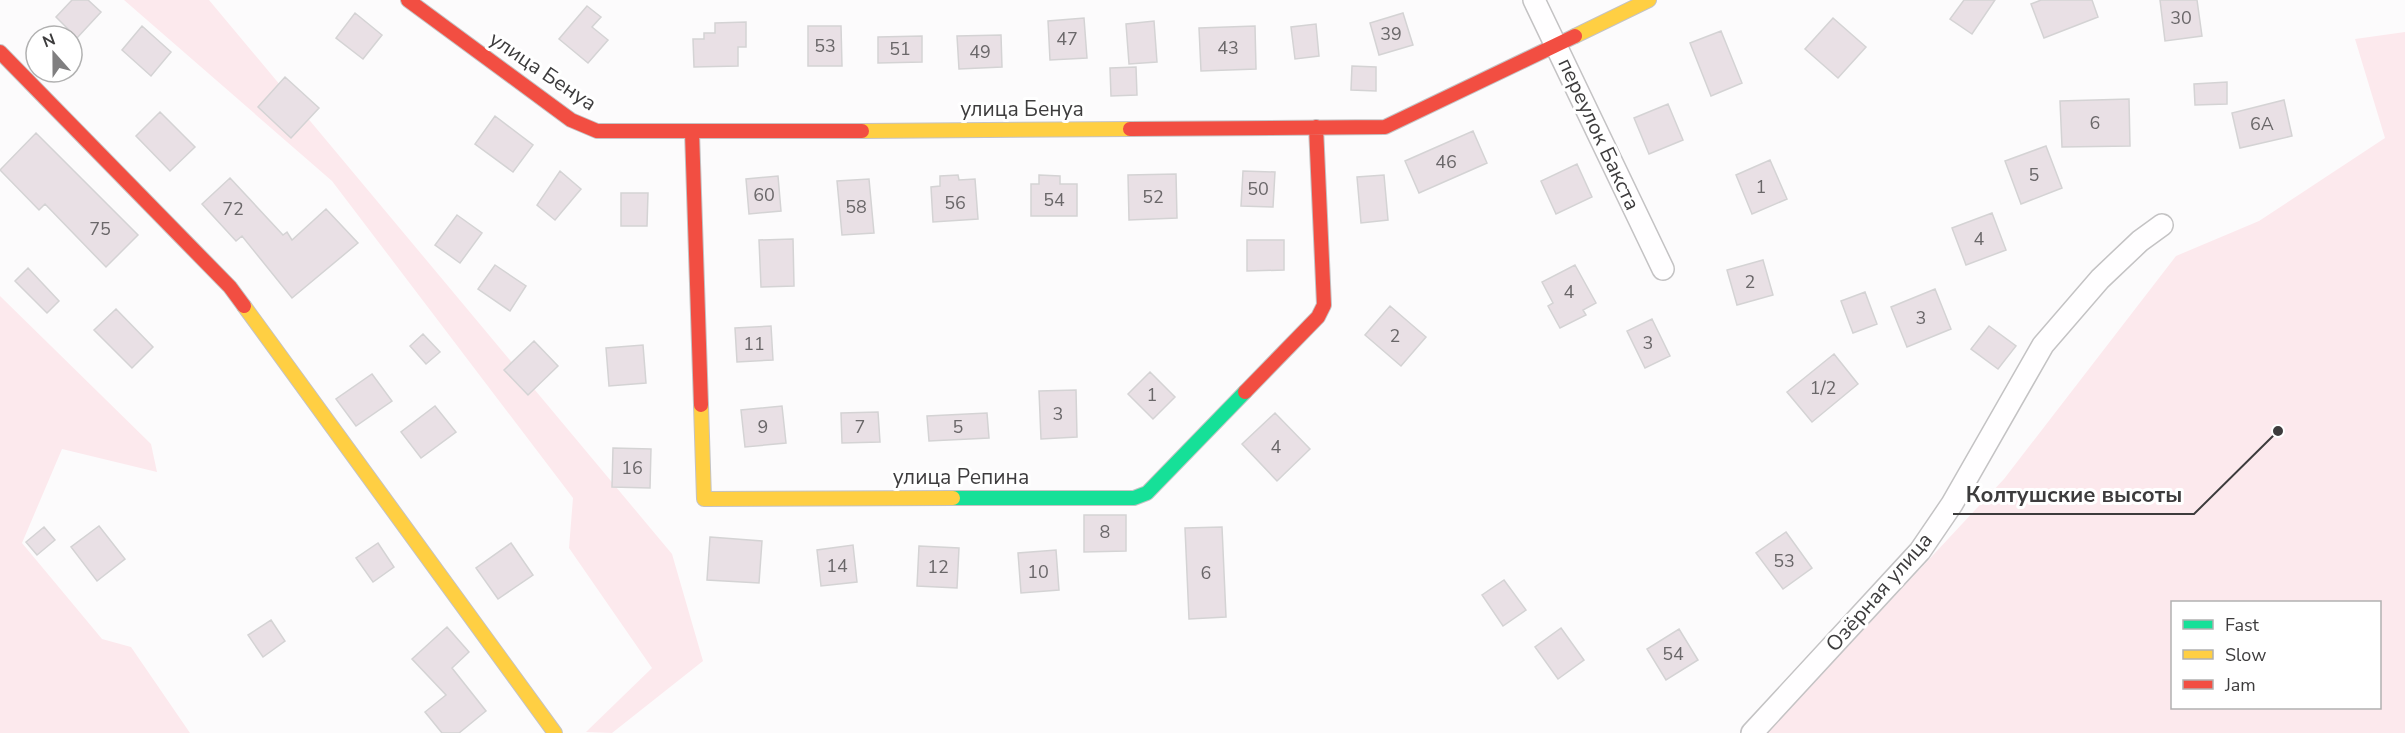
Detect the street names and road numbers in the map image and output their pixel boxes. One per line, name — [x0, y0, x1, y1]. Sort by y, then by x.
street label: улица Бенуа — [484, 25, 602, 117]
street label: переулок Бакста — [1551, 53, 1647, 215]
street label: улица Бенуа — [960, 95, 1084, 123]
street label: улица Репина — [893, 463, 1029, 491]
street label: Озёрная улица — [1819, 526, 1939, 658]

